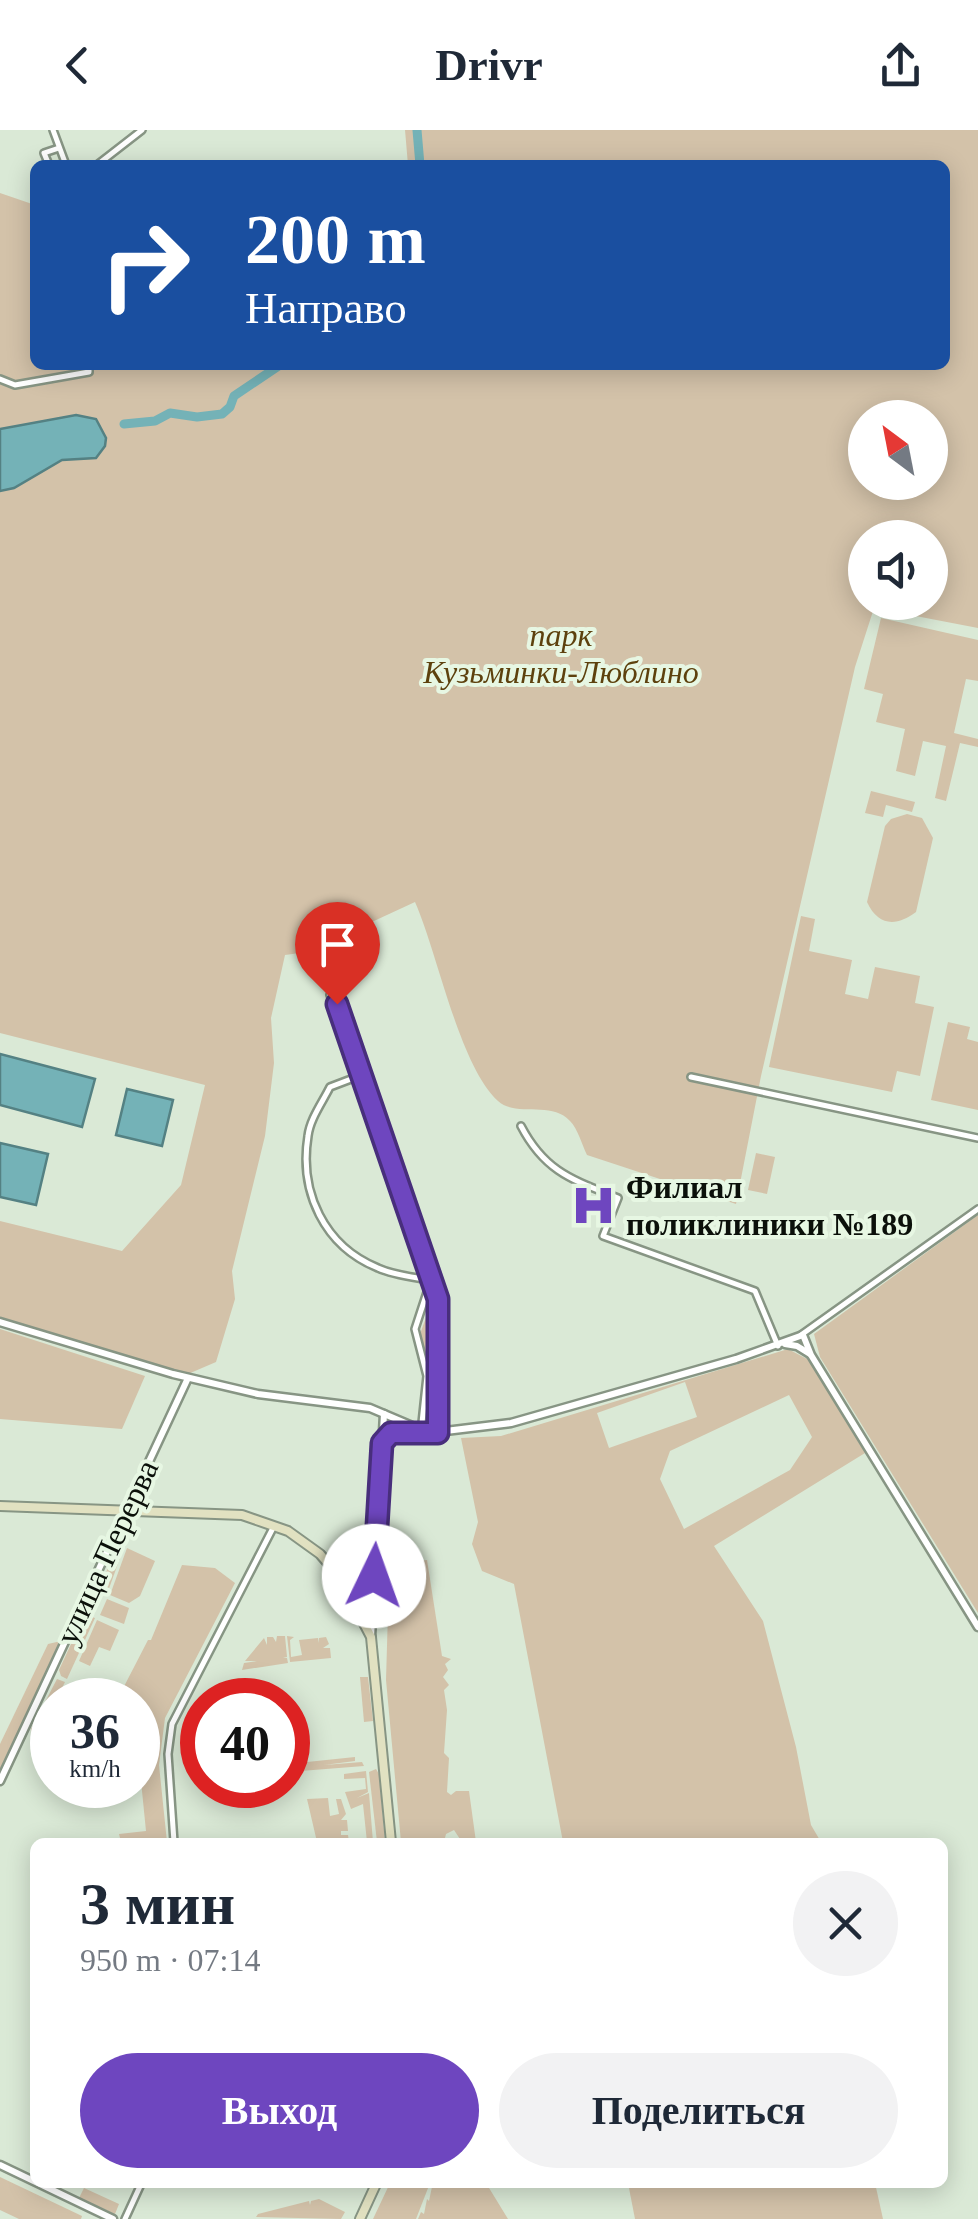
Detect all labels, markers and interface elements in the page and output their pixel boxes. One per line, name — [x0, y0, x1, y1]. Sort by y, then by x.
icon: back — [50, 38, 105, 93]
icon: share — [873, 38, 928, 93]
text: Drivr — [435, 40, 543, 90]
icon: right — [80, 200, 210, 330]
text: 200 m — [245, 201, 426, 278]
text: Направо — [245, 283, 407, 333]
north arrow — [848, 400, 948, 500]
map controls — [848, 400, 948, 620]
button: sound — [848, 520, 948, 620]
park label: парк Кузьминки-Люблино — [422, 617, 699, 690]
pin — [295, 902, 380, 1005]
icon: arrive — [310, 917, 365, 972]
place label: Филиал поликлиники №189 — [626, 1169, 913, 1242]
hospital icon: Филиал поликлиники №189 — [569, 1181, 617, 1229]
street label: улица Перерва — [49, 1454, 165, 1650]
position arrow — [322, 1524, 426, 1628]
speed limit sign: 40 — [180, 1678, 310, 1808]
text: 36 — [70, 1703, 120, 1759]
text: km/h — [69, 1755, 121, 1782]
text: 3 мин — [80, 1871, 235, 1937]
button: close — [793, 1871, 898, 1976]
text: 950 m · 07:14 — [80, 1942, 260, 1978]
button: Выход — [80, 2053, 479, 2168]
button: Поделиться — [499, 2053, 898, 2168]

